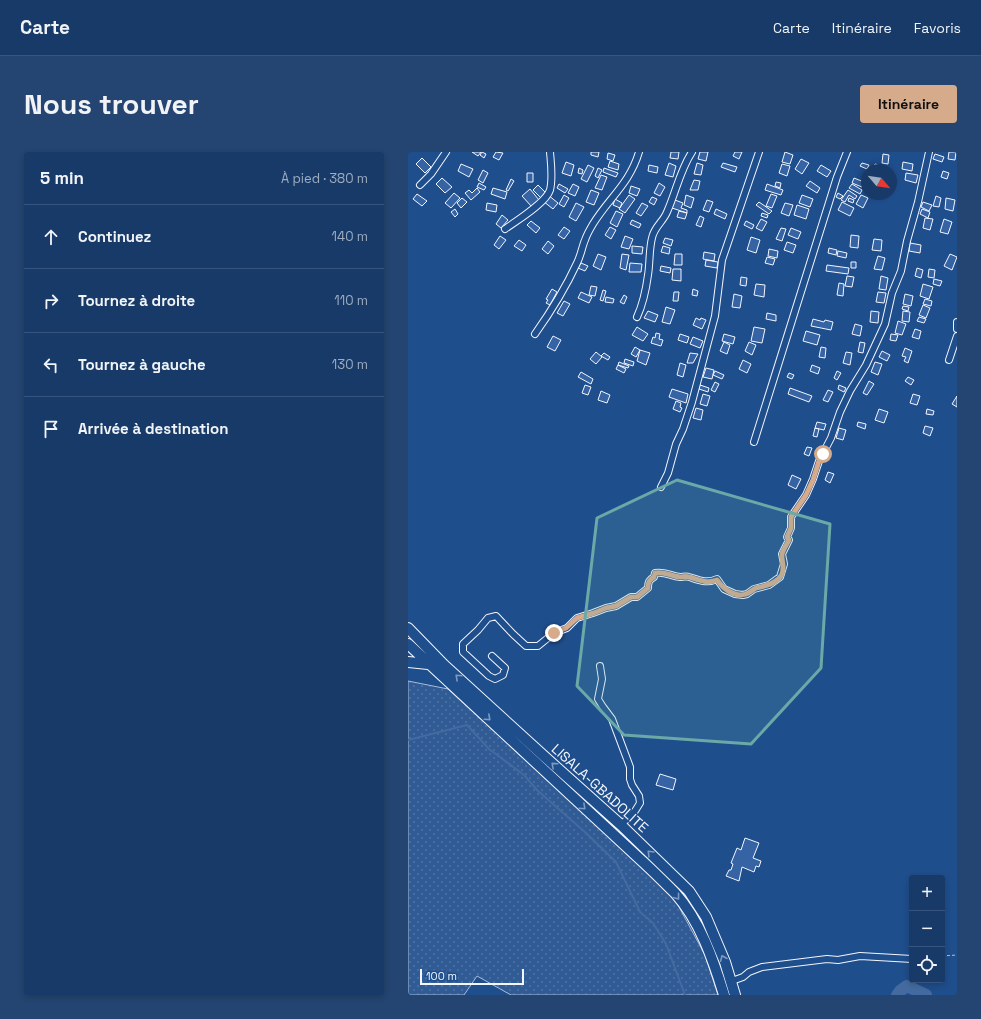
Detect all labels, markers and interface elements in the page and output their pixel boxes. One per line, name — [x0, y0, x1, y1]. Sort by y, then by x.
text: Carte — [20, 15, 70, 40]
text: Carte — [773, 19, 810, 37]
text: Itinéraire — [832, 19, 892, 37]
text: Favoris — [914, 19, 961, 37]
button: Itinéraire — [860, 85, 957, 123]
text: Nous trouver — [24, 86, 199, 122]
north arrow — [861, 164, 897, 200]
text: 5 min — [40, 167, 84, 189]
text: À pied · 380 m — [281, 170, 368, 187]
icon: ahead — [40, 226, 62, 248]
text: Continuez — [78, 227, 151, 246]
text: 140 m — [332, 228, 368, 245]
icon: right — [40, 290, 62, 312]
text: Tournez à droite — [78, 291, 195, 310]
text: 110 m — [334, 292, 368, 309]
icon: left — [40, 354, 62, 376]
text: Tournez à gauche — [78, 355, 206, 374]
text: 130 m — [332, 356, 368, 373]
icon: arrive — [40, 418, 62, 440]
text: Arrivée à destination — [78, 419, 228, 438]
route start — [814, 445, 832, 463]
route end — [545, 624, 563, 642]
one-way arrow — [455, 675, 463, 682]
one-way arrow — [483, 713, 491, 721]
street label: LISALA-GBADOLITE — [548, 740, 652, 836]
one-way arrow — [551, 762, 559, 770]
one-way arrow — [578, 802, 586, 809]
one-way arrow — [647, 850, 655, 858]
map controls — [909, 875, 945, 983]
button: + — [909, 875, 945, 911]
one-way arrow — [672, 892, 679, 899]
button: − — [909, 911, 945, 947]
button: locate — [909, 947, 945, 983]
one-way arrow — [720, 954, 728, 961]
scale bar — [420, 967, 524, 986]
text: 100 m — [426, 969, 457, 983]

